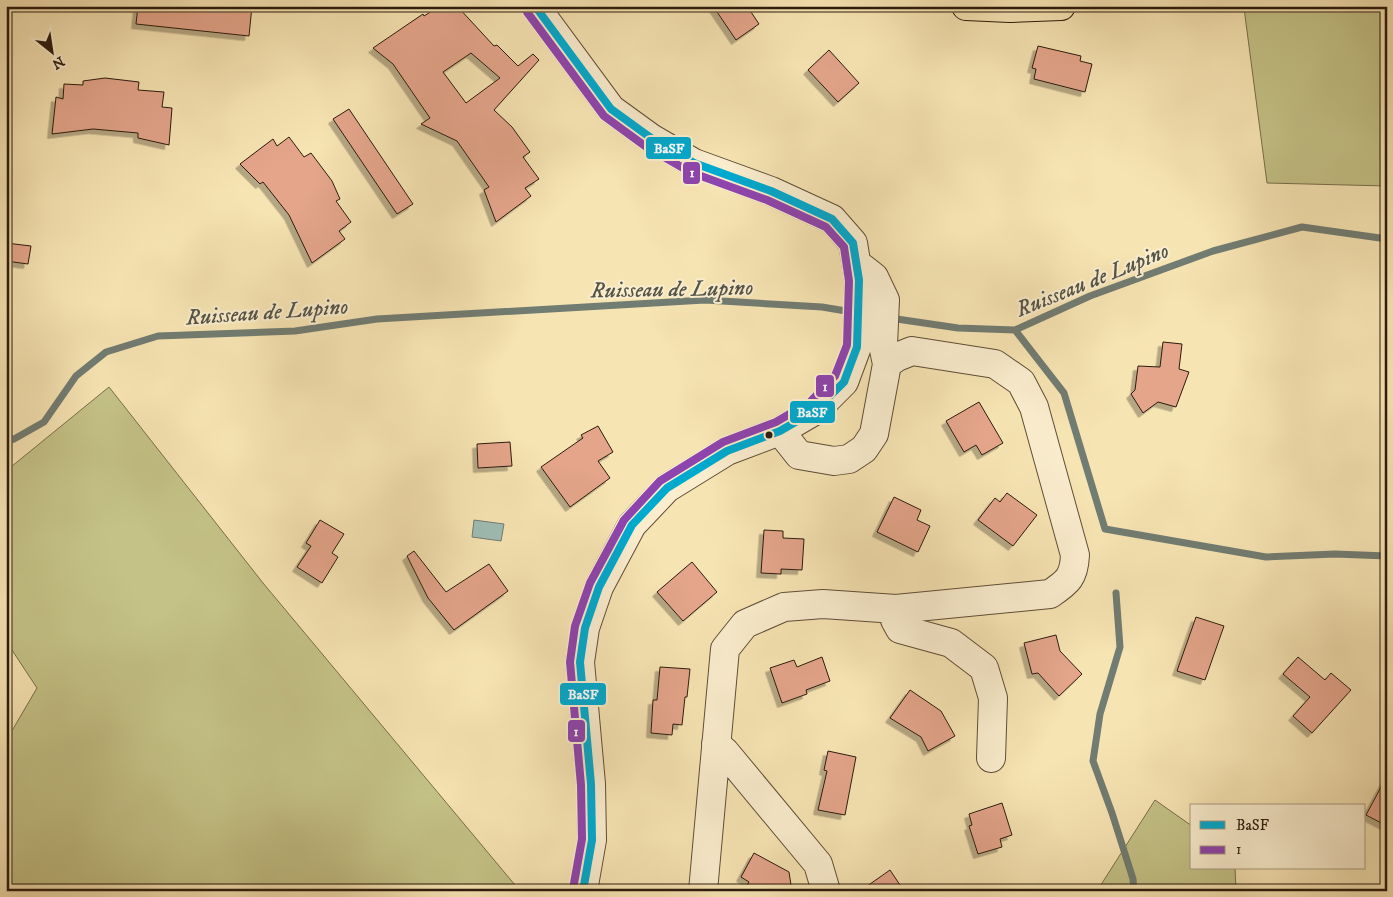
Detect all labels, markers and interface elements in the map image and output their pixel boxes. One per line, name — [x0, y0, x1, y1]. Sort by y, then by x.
north arrow — [28, 28, 78, 78]
text: N — [48, 52, 67, 73]
line badge: BaSF — [645, 136, 692, 160]
text: BaSF — [654, 140, 685, 158]
line badge: 1 — [682, 161, 701, 185]
text: 1 — [689, 164, 695, 182]
water label: Ruisseau de Lupino — [1011, 237, 1173, 324]
water label: Ruisseau de Lupino — [589, 275, 754, 304]
water label: Ruisseau de Lupino — [184, 293, 349, 332]
line badge: 1 — [815, 374, 835, 398]
text: 1 — [822, 378, 828, 396]
line badge: BaSF — [789, 400, 836, 424]
text: BaSF — [797, 404, 828, 422]
unlabelled marker — [764, 430, 774, 440]
line badge: BaSF — [559, 682, 607, 706]
text: BaSF — [568, 686, 599, 704]
line badge: 1 — [567, 719, 586, 743]
text: 1 — [573, 723, 579, 741]
legend — [1190, 804, 1366, 870]
text: BaSF — [1236, 816, 1269, 835]
text: 1 — [1236, 840, 1242, 859]

